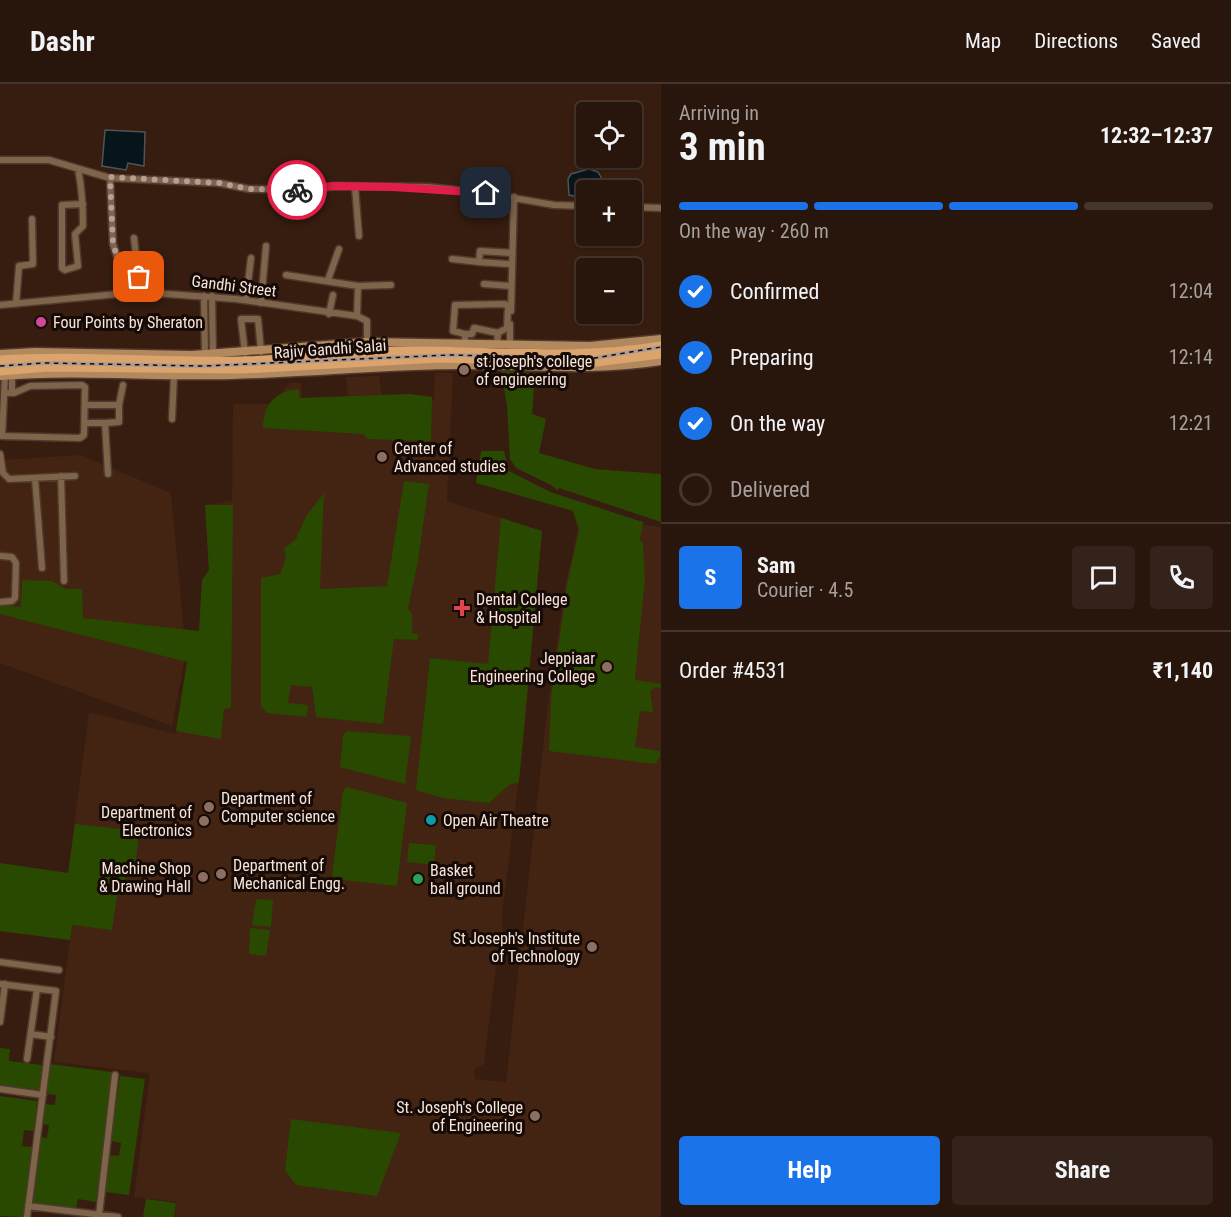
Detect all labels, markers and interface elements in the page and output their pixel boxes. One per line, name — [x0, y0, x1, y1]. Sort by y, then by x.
text: Dashr — [30, 25, 95, 58]
text: Map — [965, 29, 1001, 53]
text: Directions — [1034, 29, 1118, 53]
text: Saved — [1151, 29, 1201, 53]
text: Arriving in — [679, 101, 759, 125]
map controls — [576, 102, 642, 324]
button: locate — [576, 102, 642, 168]
text: 12:32–12:37 — [1100, 123, 1213, 148]
text: 3 min — [679, 124, 766, 170]
courier — [267, 160, 327, 220]
pin — [460, 167, 511, 218]
icon: bike — [281, 174, 314, 207]
icon: home — [469, 176, 502, 209]
button: + — [576, 180, 642, 246]
text: On the way · 260 m — [679, 219, 829, 243]
pin — [113, 251, 164, 302]
button: − — [576, 258, 642, 324]
icon: bag — [122, 260, 155, 293]
street label: Gandhi Street — [190, 271, 278, 301]
icon: check — [679, 275, 712, 308]
text: Confirmed — [730, 279, 819, 304]
text: 12:04 — [1169, 279, 1213, 303]
place label: Four Points by Sheraton — [53, 313, 203, 332]
marker: Four Points by Sheraton — [34, 315, 48, 329]
street label: Rajiv Gandhi Salai — [273, 336, 387, 362]
icon: check — [679, 341, 712, 374]
text: Preparing — [730, 345, 814, 370]
text: 12:14 — [1169, 345, 1213, 369]
place label: st.joseph's college of engineering — [476, 352, 592, 389]
marker: st.joseph's college of engineering — [457, 363, 471, 377]
icon: check — [679, 407, 712, 440]
text: On the way — [730, 411, 825, 436]
text: 12:21 — [1169, 411, 1213, 435]
place label: Center of Advanced studies — [394, 439, 506, 476]
marker: Center of Advanced studies — [375, 450, 389, 464]
text: Delivered — [730, 477, 810, 502]
button: chat — [1072, 546, 1135, 609]
button: phone — [1150, 546, 1213, 609]
text: Sam — [757, 553, 796, 578]
text: S — [705, 565, 716, 590]
text: Courier · 4.5 — [757, 578, 853, 602]
place label: Dental College & Hospital — [476, 590, 567, 627]
marker: Dental College & Hospital — [453, 599, 471, 617]
place label: Jeppiaar Engineering College — [470, 649, 595, 686]
text: Order #4531 — [679, 658, 787, 683]
text: ₹1,140 — [1153, 658, 1213, 683]
marker: Jeppiaar Engineering College — [600, 660, 614, 674]
place label: Department of Computer science — [221, 789, 335, 826]
marker: Department of Computer science — [202, 800, 216, 814]
place label: Department of Electronics — [101, 803, 192, 840]
place label: Open Air Theatre — [443, 811, 549, 830]
marker: Open Air Theatre — [424, 813, 438, 827]
marker: Department of Electronics — [197, 814, 211, 828]
place label: Department of Mechanical Engg. — [233, 856, 345, 893]
place label: Machine Shop & Drawing Hall — [99, 859, 191, 896]
place label: Basket ball ground — [430, 861, 501, 898]
marker: Department of Mechanical Engg. — [214, 867, 228, 881]
marker: Machine Shop & Drawing Hall — [196, 870, 210, 884]
marker: Basket ball ground — [411, 872, 425, 886]
place label: St Joseph's Institute of Technology — [453, 929, 580, 966]
marker: St Joseph's Institute of Technology — [585, 940, 599, 954]
place label: St. Joseph's College of Engineering — [396, 1098, 523, 1135]
marker: St. Joseph's College of Engineering — [528, 1109, 542, 1123]
button: Help — [679, 1136, 940, 1205]
button: Share — [952, 1136, 1213, 1205]

